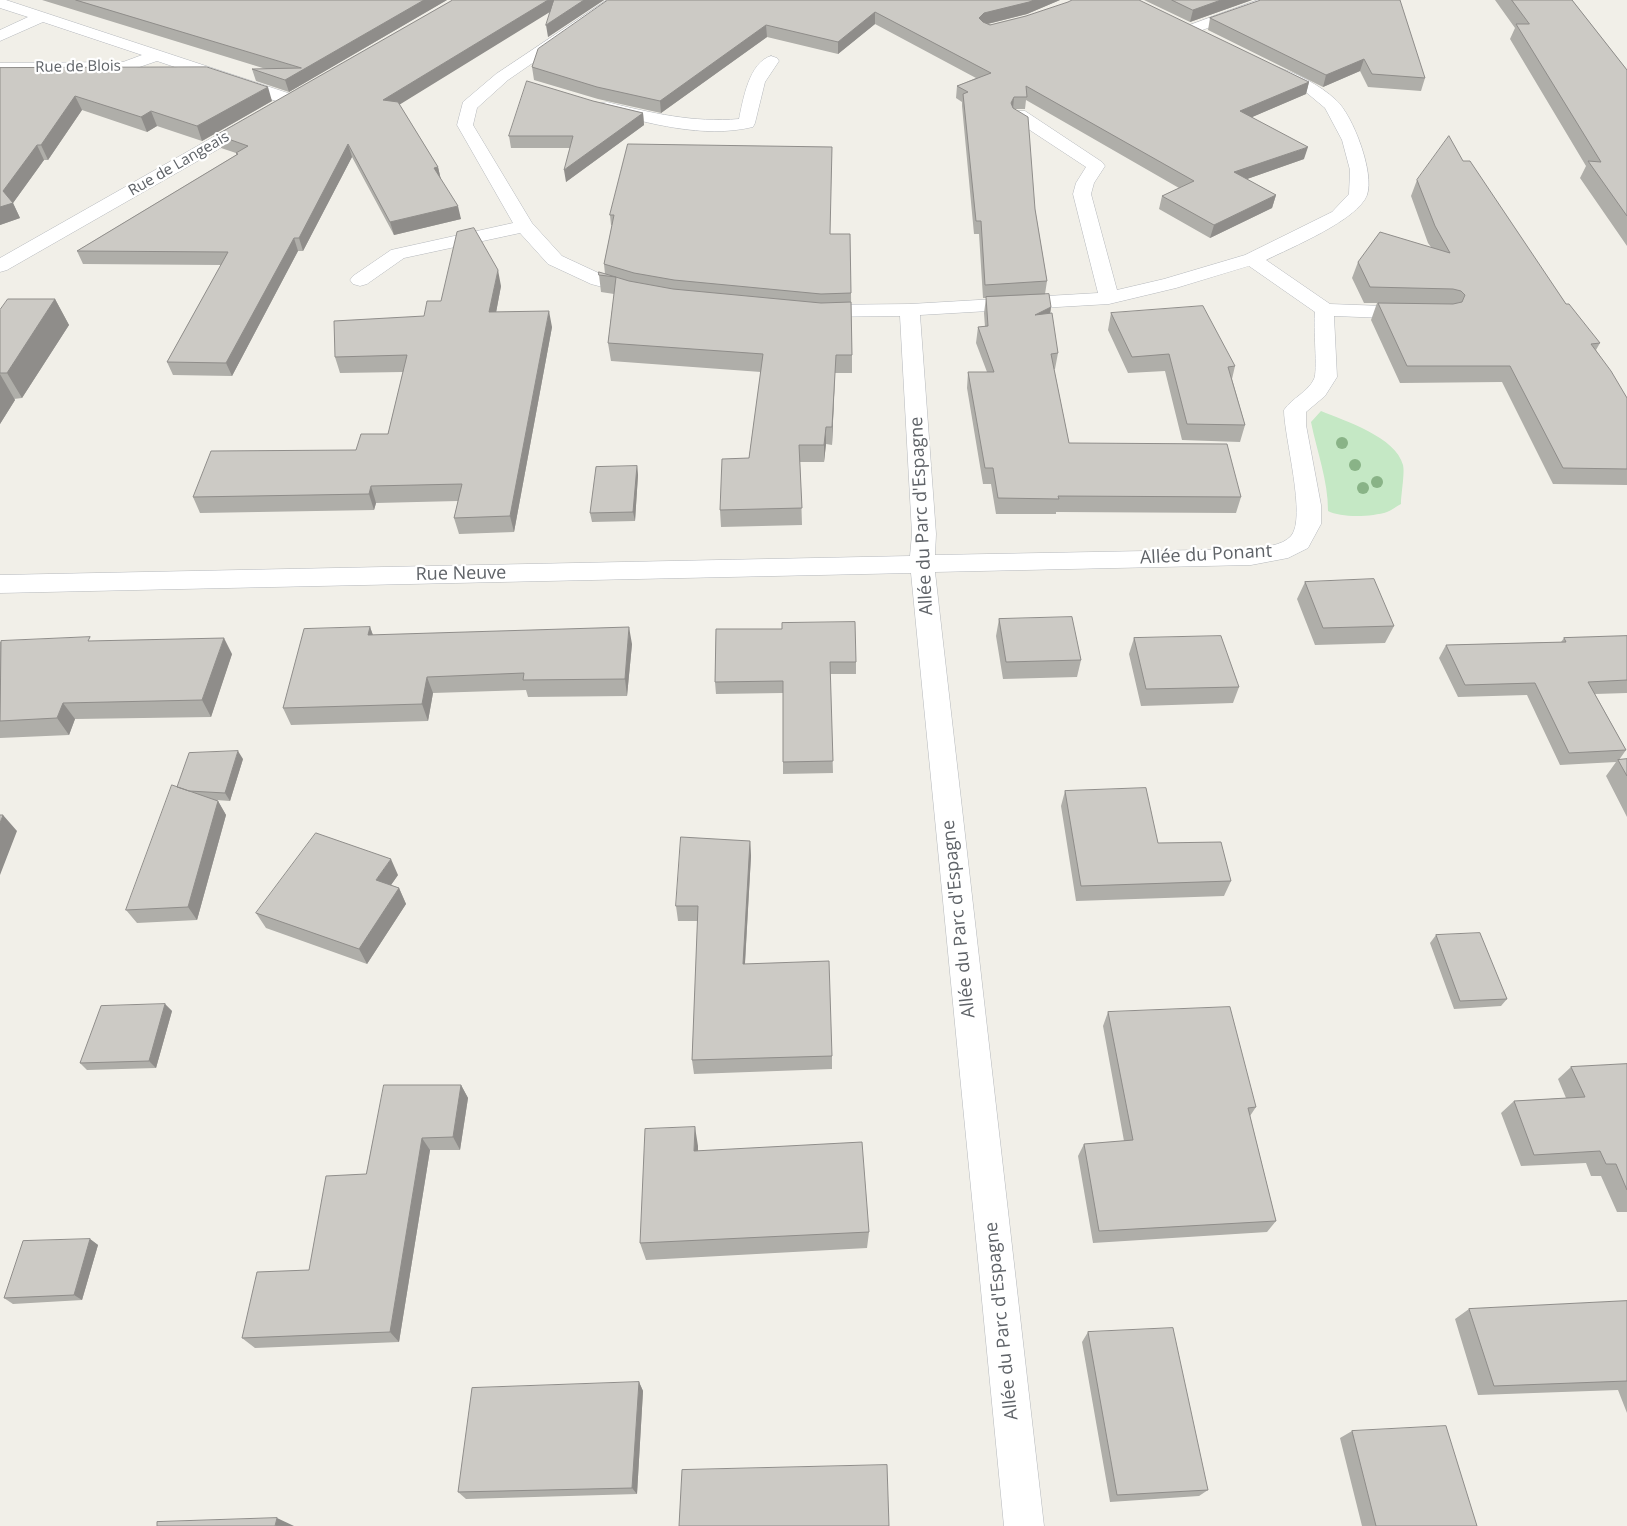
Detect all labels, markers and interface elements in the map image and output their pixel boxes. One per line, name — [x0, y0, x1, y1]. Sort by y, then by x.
street label: Rue de Blois — [35, 57, 121, 77]
street label: Rue de Langeais — [125, 128, 233, 200]
street label: Allée du Parc d'Espagne — [906, 416, 938, 616]
street label: Allée du Ponant — [1139, 541, 1273, 569]
street label: Rue Neuve — [415, 562, 507, 586]
street label: Allée du Parc d'Espagne — [938, 819, 980, 1019]
street label: Allée du Parc d'Espagne — [981, 1221, 1023, 1421]

